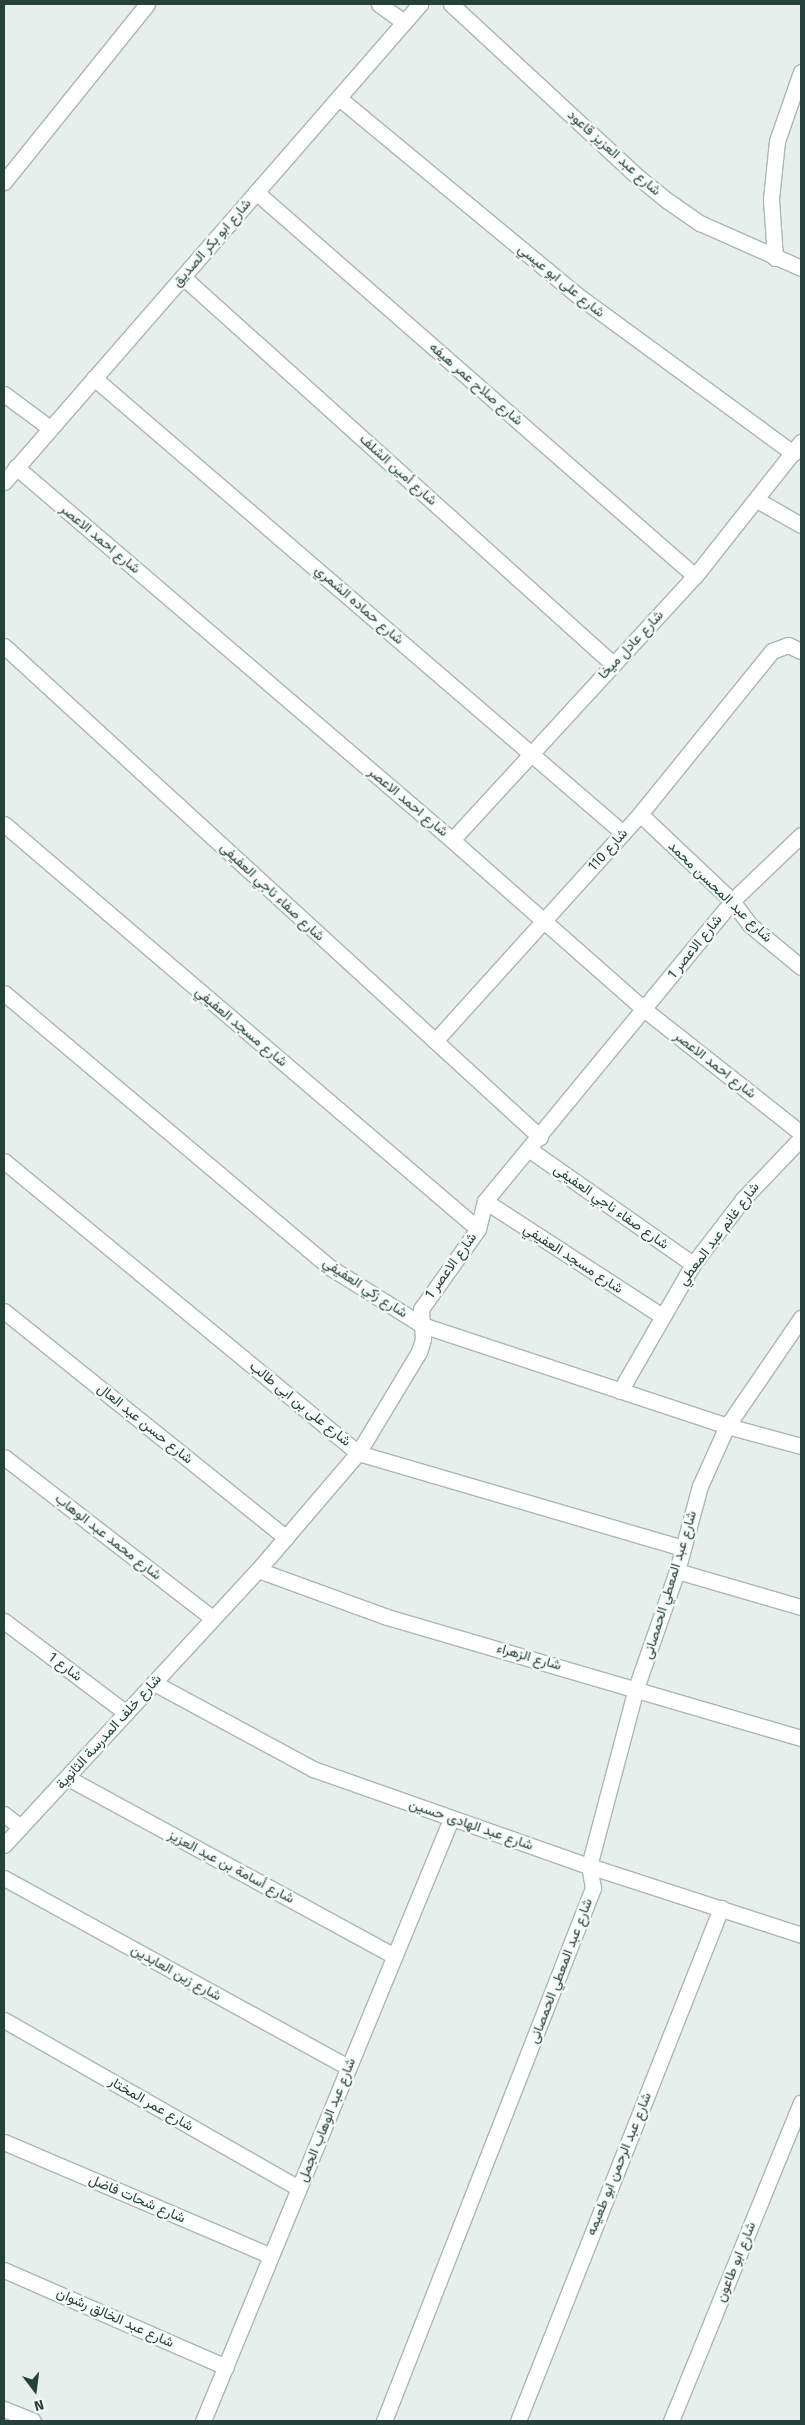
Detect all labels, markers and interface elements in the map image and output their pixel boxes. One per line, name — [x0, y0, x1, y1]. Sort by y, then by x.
street label: شارع عبد العزيز قاعود — [564, 107, 664, 199]
street label: شارع ابو بكر الصديق — [169, 195, 255, 291]
street label: شارع على ابو عيسي — [514, 241, 608, 321]
street label: شارع صلاح عمر هيفه — [426, 339, 526, 429]
street label: شارع أمين الشلف — [356, 431, 440, 509]
street label: شارع احمد الاعصر — [56, 501, 144, 577]
street label: شارع حماده الشمري — [311, 562, 407, 648]
street label: شارع عادل ميخا — [595, 607, 667, 683]
street label: شارع احمد الاعصر — [364, 764, 452, 840]
street label: شارع 110 — [584, 825, 632, 875]
street label: شارع عبد المحسن محمد — [664, 838, 776, 946]
street label: شارع صفاء ناجي العفيفى — [216, 839, 328, 945]
street label: شارع الاعصر 1 — [664, 912, 726, 982]
street label: شارع مسجد العفيفي — [191, 984, 291, 1070]
street label: شارع احمد الاعصر — [671, 1028, 759, 1102]
street label: شارع صفاء ناجي العفيفى — [550, 1161, 672, 1253]
street label: شارع غانم عبد المعطي — [675, 1179, 763, 1289]
street label: شارع مسجد العفيفي — [520, 1221, 626, 1297]
street label: شارع الاعصر 1 — [421, 1230, 481, 1302]
street label: شارع زكي العفيفي — [319, 1254, 411, 1322]
street label: شارع على بن ابى طالب — [246, 1358, 354, 1450]
street label: شارع حسن عبد العال — [94, 1380, 196, 1468]
street label: شارع محمد عبد الوهاب — [51, 1490, 165, 1584]
street label: شارع عبد المعطي الحمصانى — [639, 1509, 701, 1661]
street label: شارع الزهراء — [495, 1640, 563, 1674]
street label: شارع 1 — [45, 1649, 85, 1685]
street label: شارع خلف المدرسة الثانوية — [53, 1671, 165, 1793]
street label: شارع عبد الهادى حسين — [407, 1796, 535, 1854]
street label: شارع أسامة بن عبد العزيز — [165, 1827, 297, 1907]
street label: شارع عبد المعطي الحمصانى — [525, 1896, 597, 2046]
street label: شارع زين العابدين — [128, 1941, 224, 2005]
street label: شارع عبد الوهاب الجمل — [294, 2056, 360, 2184]
street label: شارع عمر المختار — [106, 2073, 196, 2135]
street label: شارع عبد الرحمن ابو طعيمه — [583, 2090, 655, 2238]
street label: شارع شحات فاضل — [86, 2171, 188, 2227]
street label: شارع ابو طاعون — [712, 2219, 760, 2305]
street label: شارع عبد الخالق رشوان — [54, 2285, 176, 2351]
north arrow — [10, 2365, 60, 2415]
text: N — [32, 2396, 46, 2414]

